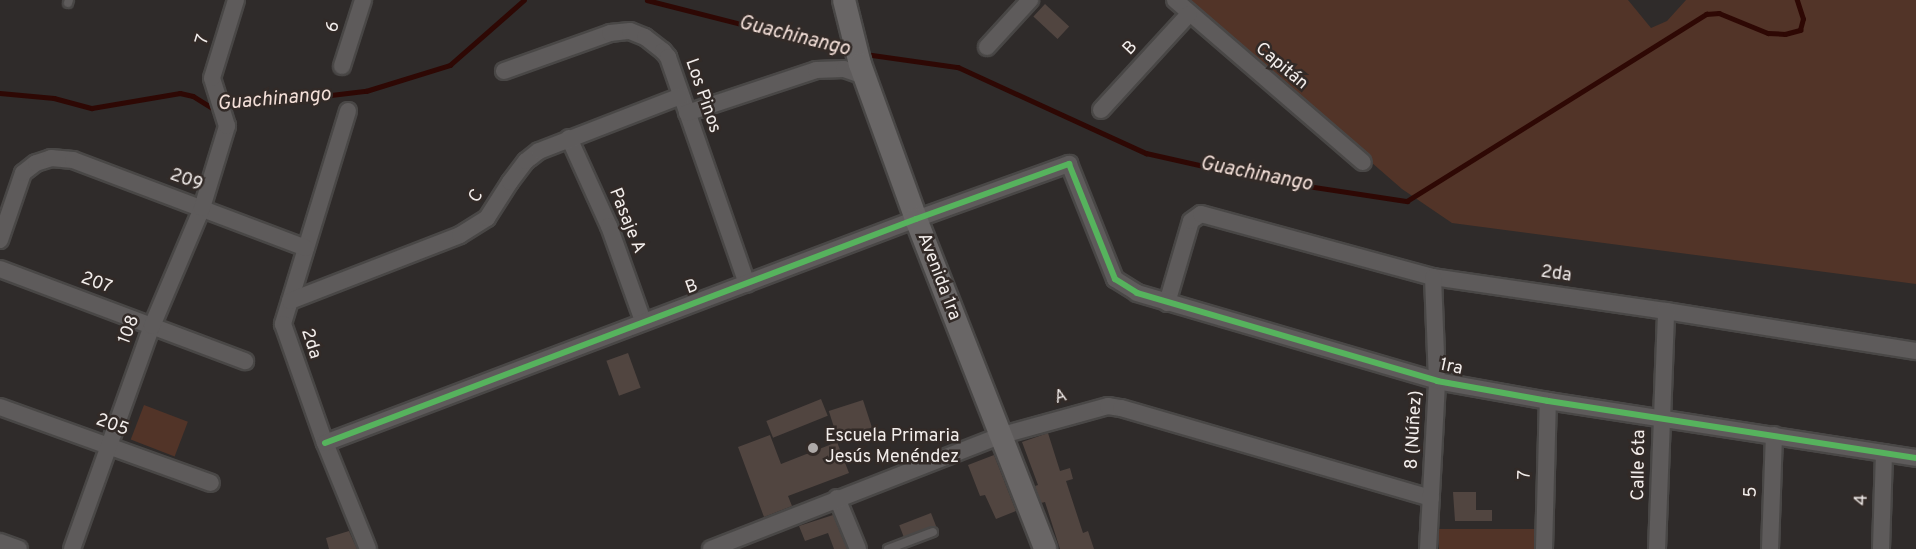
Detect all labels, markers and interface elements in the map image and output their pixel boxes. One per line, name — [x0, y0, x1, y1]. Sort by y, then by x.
water label: Guachinango — [736, 12, 852, 62]
street label: 6 — [322, 19, 346, 35]
street label: 7 — [192, 32, 216, 48]
street label: B — [1119, 37, 1143, 61]
street label: Capitán — [1250, 39, 1312, 95]
street label: Los Pinos — [679, 56, 725, 136]
water label: Guachinango — [216, 83, 332, 117]
water label: Guachinango — [1198, 152, 1314, 198]
street label: 209 — [167, 165, 205, 197]
street label: Pasaje A — [603, 185, 649, 257]
street label: C — [465, 186, 489, 208]
street label: Avenida 1ra — [911, 230, 965, 324]
street label: 2da — [1539, 262, 1573, 288]
street label: 207 — [78, 268, 114, 300]
street label: B — [683, 276, 701, 300]
street label: 108 — [115, 312, 145, 348]
street label: 2da — [295, 326, 325, 362]
street label: 1ra — [1438, 355, 1464, 381]
street label: A — [1052, 386, 1070, 410]
street label: 8 (Núñez) — [1402, 390, 1428, 470]
street label: 205 — [92, 410, 132, 442]
place label: Escuela Primaria Jesús Menéndez — [825, 427, 959, 470]
street label: Calle 6ta — [1629, 429, 1651, 501]
marker: Escuela Primaria Jesús Menéndez — [806, 441, 820, 455]
street label: 7 — [1515, 470, 1537, 480]
street label: 5 — [1741, 486, 1763, 498]
street label: 4 — [1852, 494, 1874, 506]

